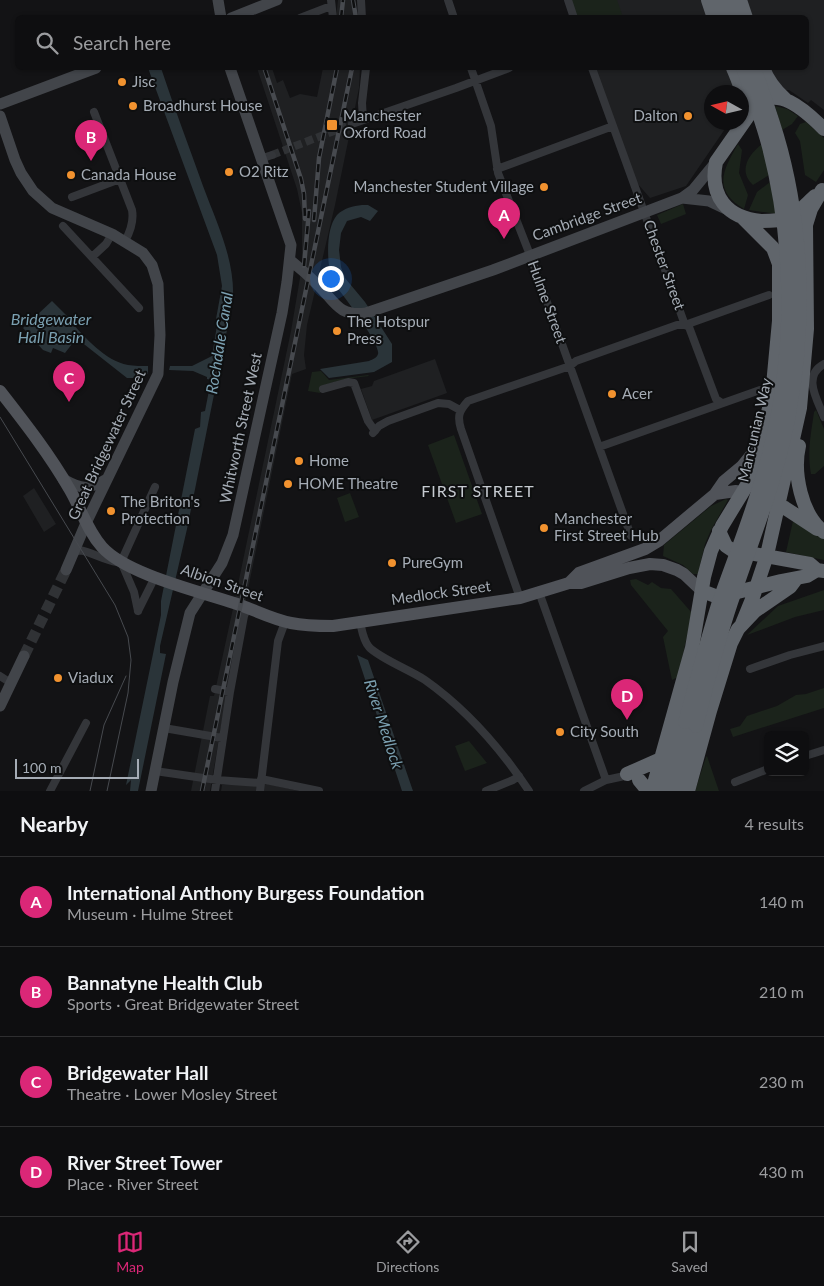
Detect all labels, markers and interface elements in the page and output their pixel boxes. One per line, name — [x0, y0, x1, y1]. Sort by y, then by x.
search box — [15, 15, 809, 70]
icon: search — [33, 29, 61, 57]
text: Search here — [73, 31, 171, 54]
place label: Jisc — [132, 72, 155, 90]
marker: Jisc — [116, 76, 128, 88]
north arrow — [704, 85, 749, 130]
place label: Broadhurst House — [143, 96, 262, 114]
marker: Broadhurst House — [127, 100, 139, 112]
place label: Manchester Oxford Road — [343, 106, 426, 141]
place label: Dalton — [634, 106, 678, 124]
marker: Dalton — [682, 110, 694, 122]
marker: Manchester Oxford Road — [325, 118, 339, 132]
pin: B — [75, 120, 107, 161]
place label: O2 Ritz — [239, 162, 289, 180]
place label: Canada House — [81, 165, 177, 183]
marker: O2 Ritz — [223, 166, 235, 178]
marker: Canada House — [65, 169, 77, 181]
place label: Manchester Student Village — [354, 177, 534, 195]
marker: Manchester Student Village — [538, 181, 550, 193]
street label: Cambridge Street — [530, 188, 644, 244]
pin: A — [488, 198, 520, 239]
street label: Chester Street — [640, 217, 690, 313]
street label: Hulme Street — [525, 258, 571, 346]
your location — [318, 266, 344, 292]
water label: Rochdale Canal — [201, 290, 236, 395]
water label: Bridgewater Hall Basin — [11, 309, 92, 346]
place label: The Hotspur Press — [347, 312, 430, 347]
marker: The Hotspur Press — [331, 325, 343, 337]
street label: Whitworth Street West — [215, 350, 265, 505]
pin: C — [53, 361, 85, 402]
street label: Great Bridgewater Street — [63, 366, 149, 523]
street label: Mancunian Way — [733, 376, 775, 484]
place label: Acer — [622, 384, 653, 402]
marker: Acer — [606, 388, 618, 400]
place label: Home — [309, 451, 349, 469]
marker: Home — [293, 455, 305, 467]
place label: HOME Theatre — [298, 474, 398, 492]
marker: HOME Theatre — [282, 478, 294, 490]
district label: FIRST STREET — [421, 481, 535, 500]
place label: The Briton's Protection — [121, 492, 200, 527]
marker: The Briton's Protection — [105, 505, 117, 517]
place label: Manchester First Street Hub — [554, 509, 659, 544]
marker: Manchester First Street Hub — [538, 522, 550, 534]
place label: PureGym — [402, 553, 463, 571]
marker: PureGym — [386, 557, 398, 569]
street label: Albion Street — [179, 560, 266, 605]
street label: Medlock Street — [390, 576, 492, 608]
place label: Viadux — [68, 668, 114, 686]
marker: Viadux — [52, 672, 64, 684]
water label: River Medlock — [361, 676, 408, 772]
pin: D — [611, 679, 643, 720]
place label: City South — [570, 722, 639, 740]
marker: City South — [554, 726, 566, 738]
map controls — [764, 731, 809, 776]
button: layers — [764, 731, 809, 776]
scale bar — [15, 756, 139, 779]
text: 100 m — [22, 759, 61, 776]
text: Nearby — [20, 811, 88, 836]
text: 4 results — [744, 814, 804, 833]
text: International Anthony Burgess Foundation — [67, 881, 425, 904]
text: A — [30, 892, 42, 911]
text: 140 m — [759, 892, 804, 911]
text: Museum · Hulme Street — [67, 904, 233, 923]
text: Bannatyne Health Club — [67, 971, 263, 994]
text: B — [31, 982, 41, 1001]
text: 210 m — [759, 982, 804, 1001]
text: Sports · Great Bridgewater Street — [67, 994, 299, 1013]
text: Bridgewater Hall — [67, 1061, 208, 1084]
text: C — [31, 1072, 41, 1091]
text: 230 m — [759, 1072, 804, 1091]
text: Theatre · Lower Mosley Street — [67, 1084, 277, 1103]
text: River Street Tower — [67, 1151, 222, 1174]
text: D — [30, 1162, 42, 1181]
text: 430 m — [759, 1162, 804, 1181]
text: Place · River Street — [67, 1174, 199, 1193]
tab: Map — [116, 1228, 144, 1275]
tab: Directions — [376, 1228, 439, 1275]
tab: Saved — [671, 1228, 708, 1275]

